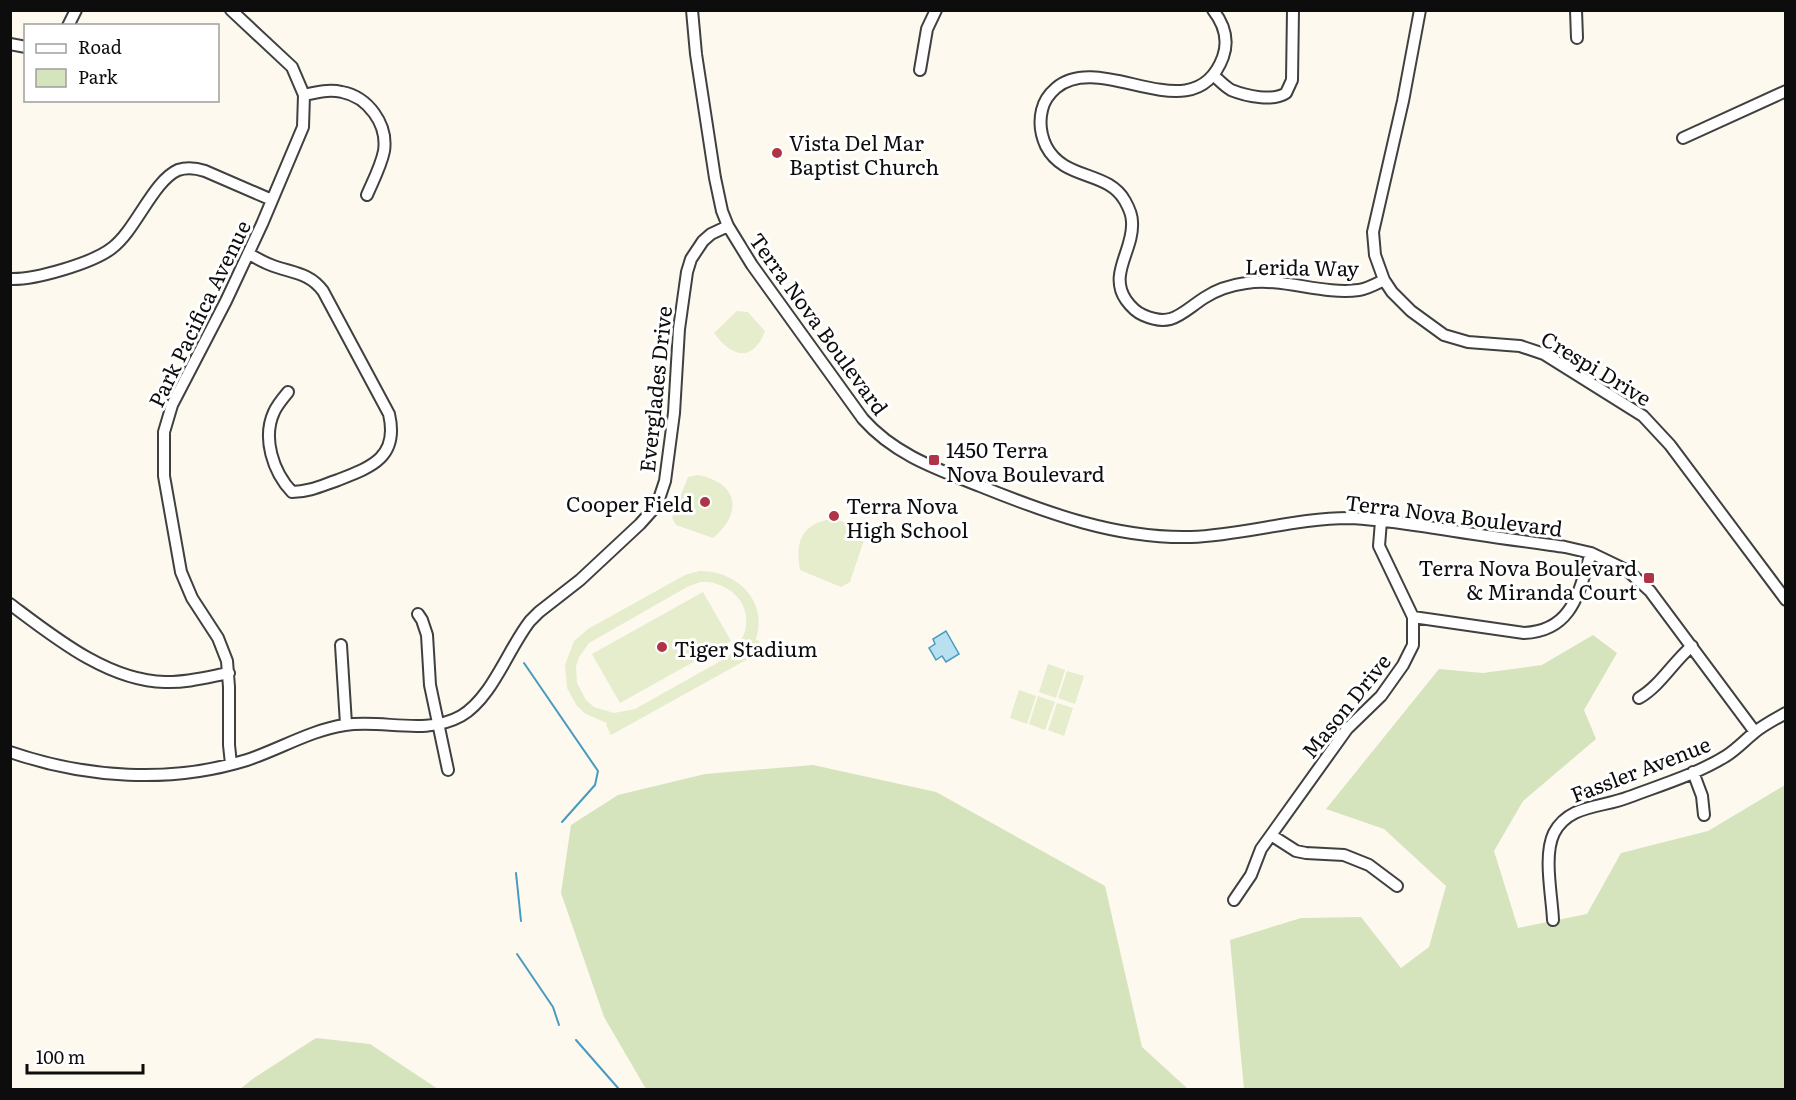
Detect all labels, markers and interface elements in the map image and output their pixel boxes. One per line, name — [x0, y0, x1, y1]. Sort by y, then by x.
legend — [24, 24, 219, 102]
text: Road — [78, 33, 122, 60]
text: Park — [78, 63, 119, 90]
place label: Vista Del Mar Baptist Church — [789, 126, 939, 181]
marker: Vista Del Mar Baptist Church — [770, 146, 784, 160]
street label: Park Pacifica Avenue — [139, 214, 257, 412]
street label: Terra Nova Boulevard — [743, 225, 897, 421]
street label: Lerida Way — [1245, 250, 1360, 283]
street label: Everglades Drive — [630, 304, 678, 474]
street label: Crespi Drive — [1536, 322, 1658, 412]
place label: 1450 Terra Nova Boulevard — [946, 433, 1105, 488]
marker: 1450 Terra Nova Boulevard — [927, 453, 941, 467]
street label: Terra Nova Boulevard — [1344, 485, 1565, 543]
place label: Cooper Field — [566, 487, 693, 518]
place label: Terra Nova High School — [846, 489, 968, 544]
marker: Cooper Field — [698, 495, 712, 509]
marker: Terra Nova High School — [827, 509, 841, 523]
place label: Terra Nova Boulevard & Miranda Court — [1418, 551, 1638, 606]
marker: Terra Nova Boulevard & Miranda Court — [1642, 571, 1656, 585]
place label: Tiger Stadium — [674, 632, 818, 663]
marker: Tiger Stadium — [655, 640, 669, 654]
street label: Mason Drive — [1293, 646, 1397, 764]
street label: Fassler Avenue — [1566, 727, 1715, 809]
scale bar — [27, 1037, 142, 1075]
text: 100 m — [36, 1043, 85, 1070]

